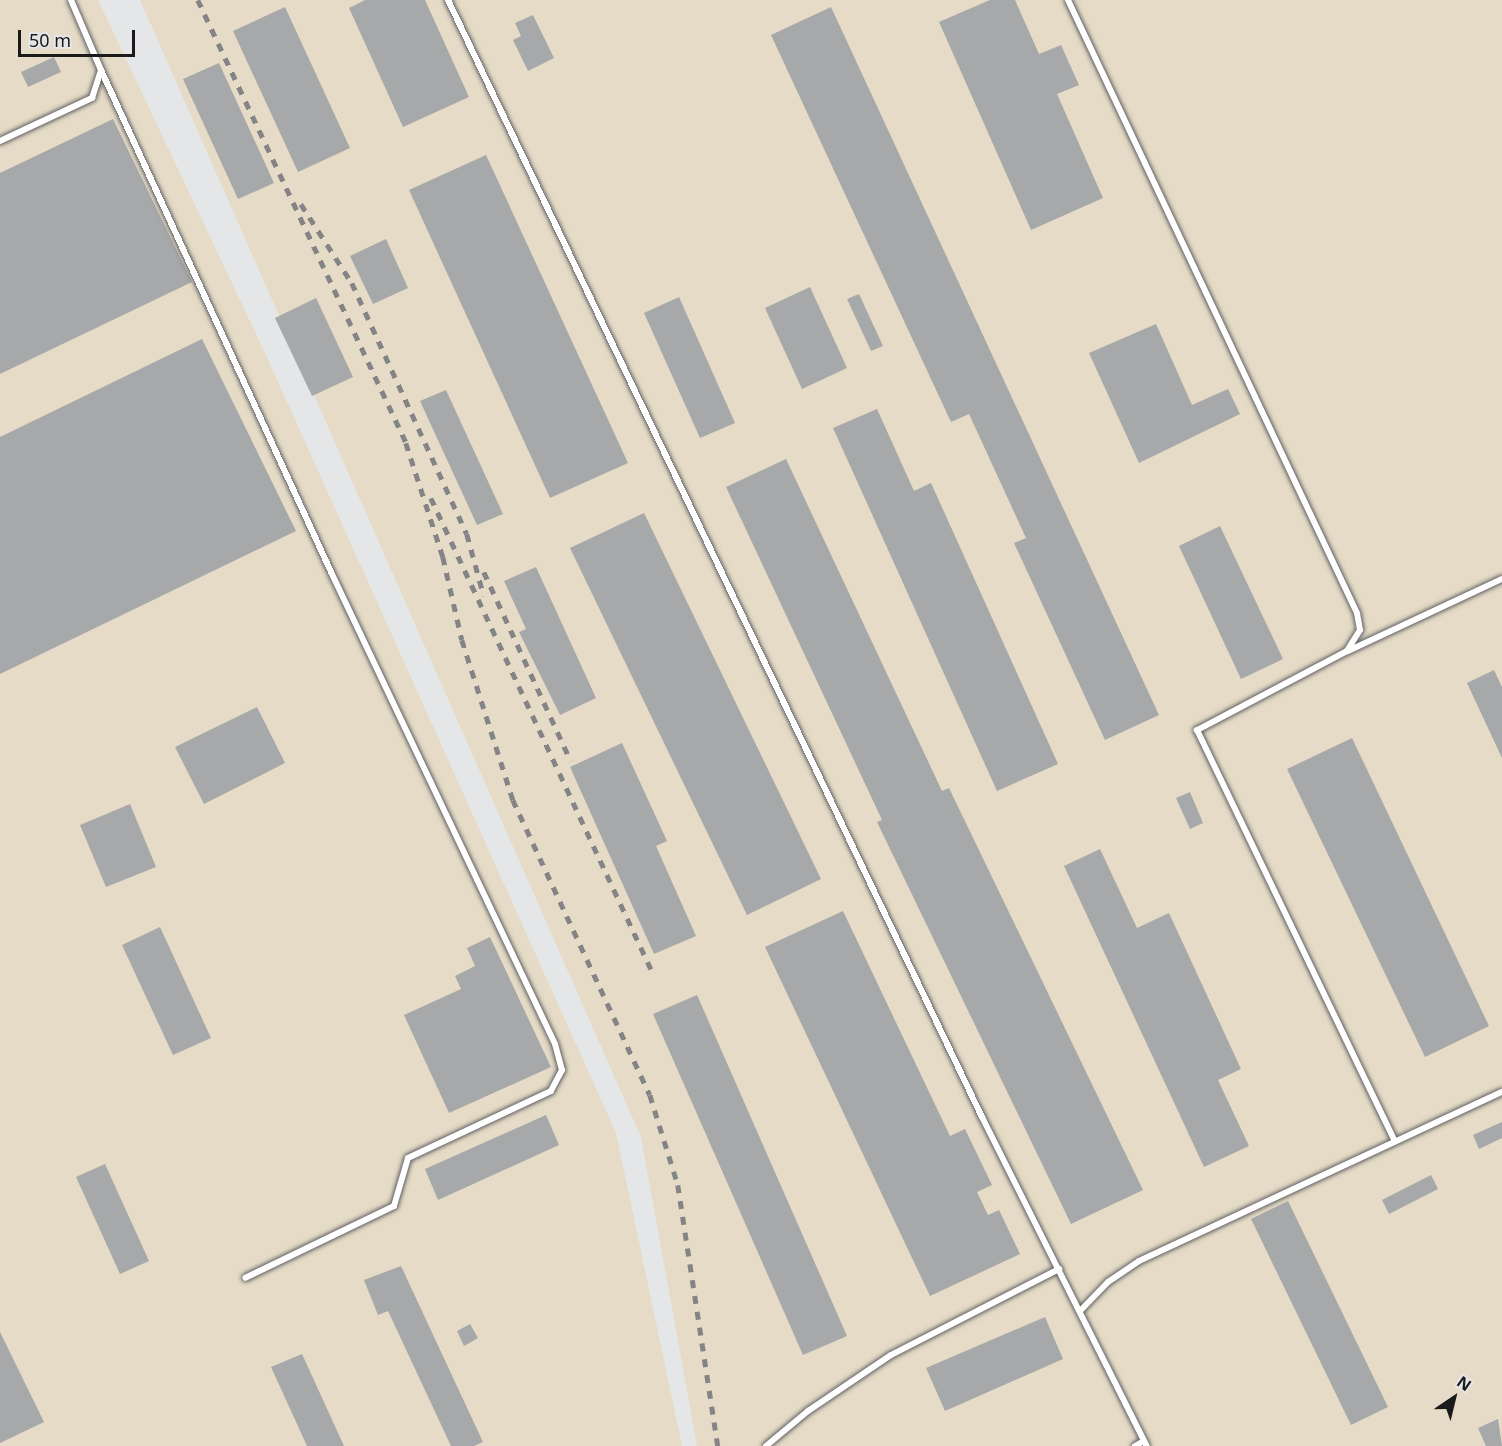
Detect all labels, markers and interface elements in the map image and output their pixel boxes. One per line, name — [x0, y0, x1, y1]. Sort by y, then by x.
scale bar — [21, 18, 138, 56]
text: 50 m — [29, 28, 71, 52]
north arrow — [1424, 1368, 1484, 1428]
text: N — [1453, 1371, 1476, 1396]

